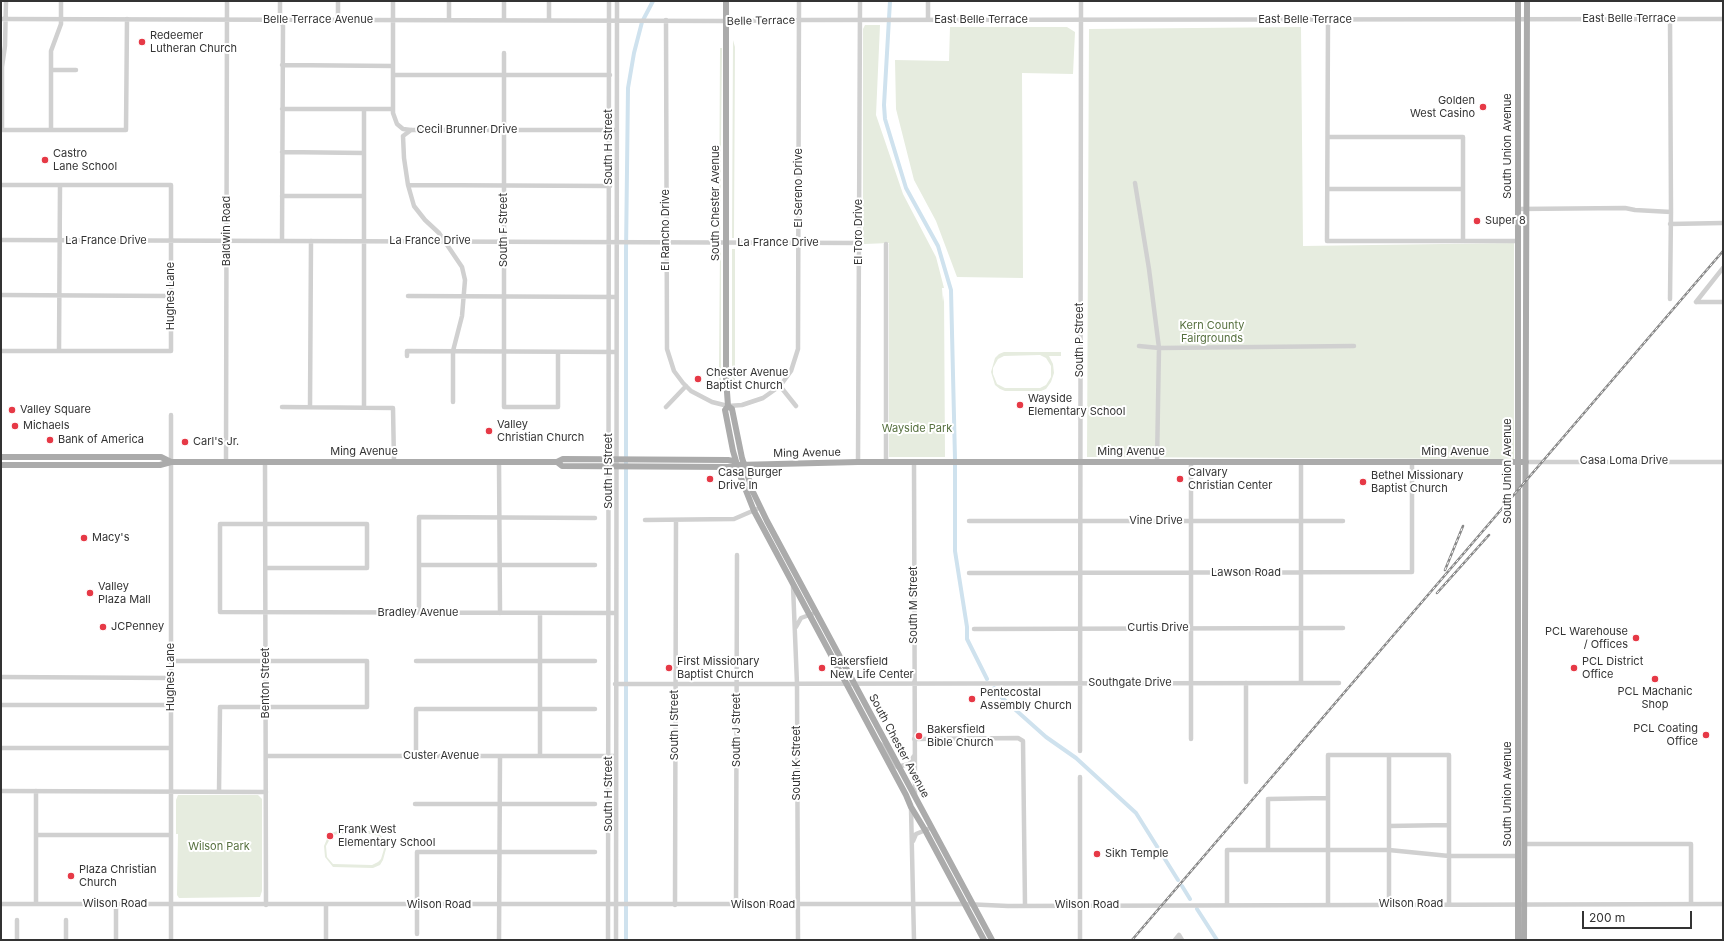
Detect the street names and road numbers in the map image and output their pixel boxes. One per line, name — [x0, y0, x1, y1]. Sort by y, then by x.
street label: East Belle Terrace — [1582, 12, 1676, 26]
street label: Belle Terrace Avenue — [263, 13, 373, 27]
street label: East Belle Terrace — [934, 13, 1028, 27]
street label: East Belle Terrace — [1258, 13, 1352, 27]
street label: Belle Terrace — [727, 14, 795, 28]
street label: South Union Avenue — [1501, 93, 1515, 199]
street label: South H Street — [602, 109, 616, 185]
street label: Cecil Brunner Drive — [417, 123, 517, 137]
street label: South Chester Avenue — [709, 145, 723, 261]
street label: El Sereno Drive — [792, 148, 806, 228]
street label: El Rancho Drive — [659, 189, 673, 271]
street label: South F Street — [497, 193, 511, 267]
street label: Baldwin Road — [220, 196, 234, 266]
street label: El Toro Drive — [852, 199, 866, 265]
street label: La France Drive — [65, 234, 147, 248]
street label: La France Drive — [389, 234, 471, 248]
street label: La France Drive — [737, 236, 819, 250]
street label: Hughes Lane — [164, 262, 178, 330]
street label: South P Street — [1073, 303, 1087, 377]
street label: South Union Avenue — [1501, 418, 1515, 524]
street label: South H Street — [602, 433, 616, 509]
street label: Ming Avenue — [330, 445, 398, 459]
street label: Ming Avenue — [1097, 445, 1165, 459]
street label: Ming Avenue — [1421, 445, 1489, 459]
street label: Ming Avenue — [773, 446, 841, 460]
street label: Casa Loma Drive — [1580, 454, 1668, 468]
street label: Vine Drive — [1129, 514, 1183, 528]
street label: South M Street — [907, 566, 921, 644]
street label: Lawson Road — [1211, 566, 1281, 580]
street label: Bradley Avenue — [377, 606, 459, 620]
street label: Curtis Drive — [1127, 621, 1189, 635]
street label: Hughes Lane — [164, 643, 178, 711]
street label: Benton Street — [259, 648, 273, 718]
street label: Southgate Drive — [1088, 676, 1172, 690]
street label: South I Street — [668, 690, 682, 760]
street label: South Chester Avenue — [866, 692, 932, 800]
street label: South J Street — [730, 693, 744, 767]
street label: South K Street — [790, 726, 804, 800]
street label: South Union Avenue — [1501, 741, 1515, 847]
street label: Custer Avenue — [403, 749, 479, 763]
street label: South H Street — [602, 756, 616, 832]
street label: Wilson Road — [83, 897, 147, 911]
street label: Wilson Road — [1379, 897, 1443, 911]
street label: Wilson Road — [407, 898, 471, 912]
street label: Wilson Road — [731, 898, 795, 912]
street label: Wilson Road — [1055, 898, 1119, 912]

